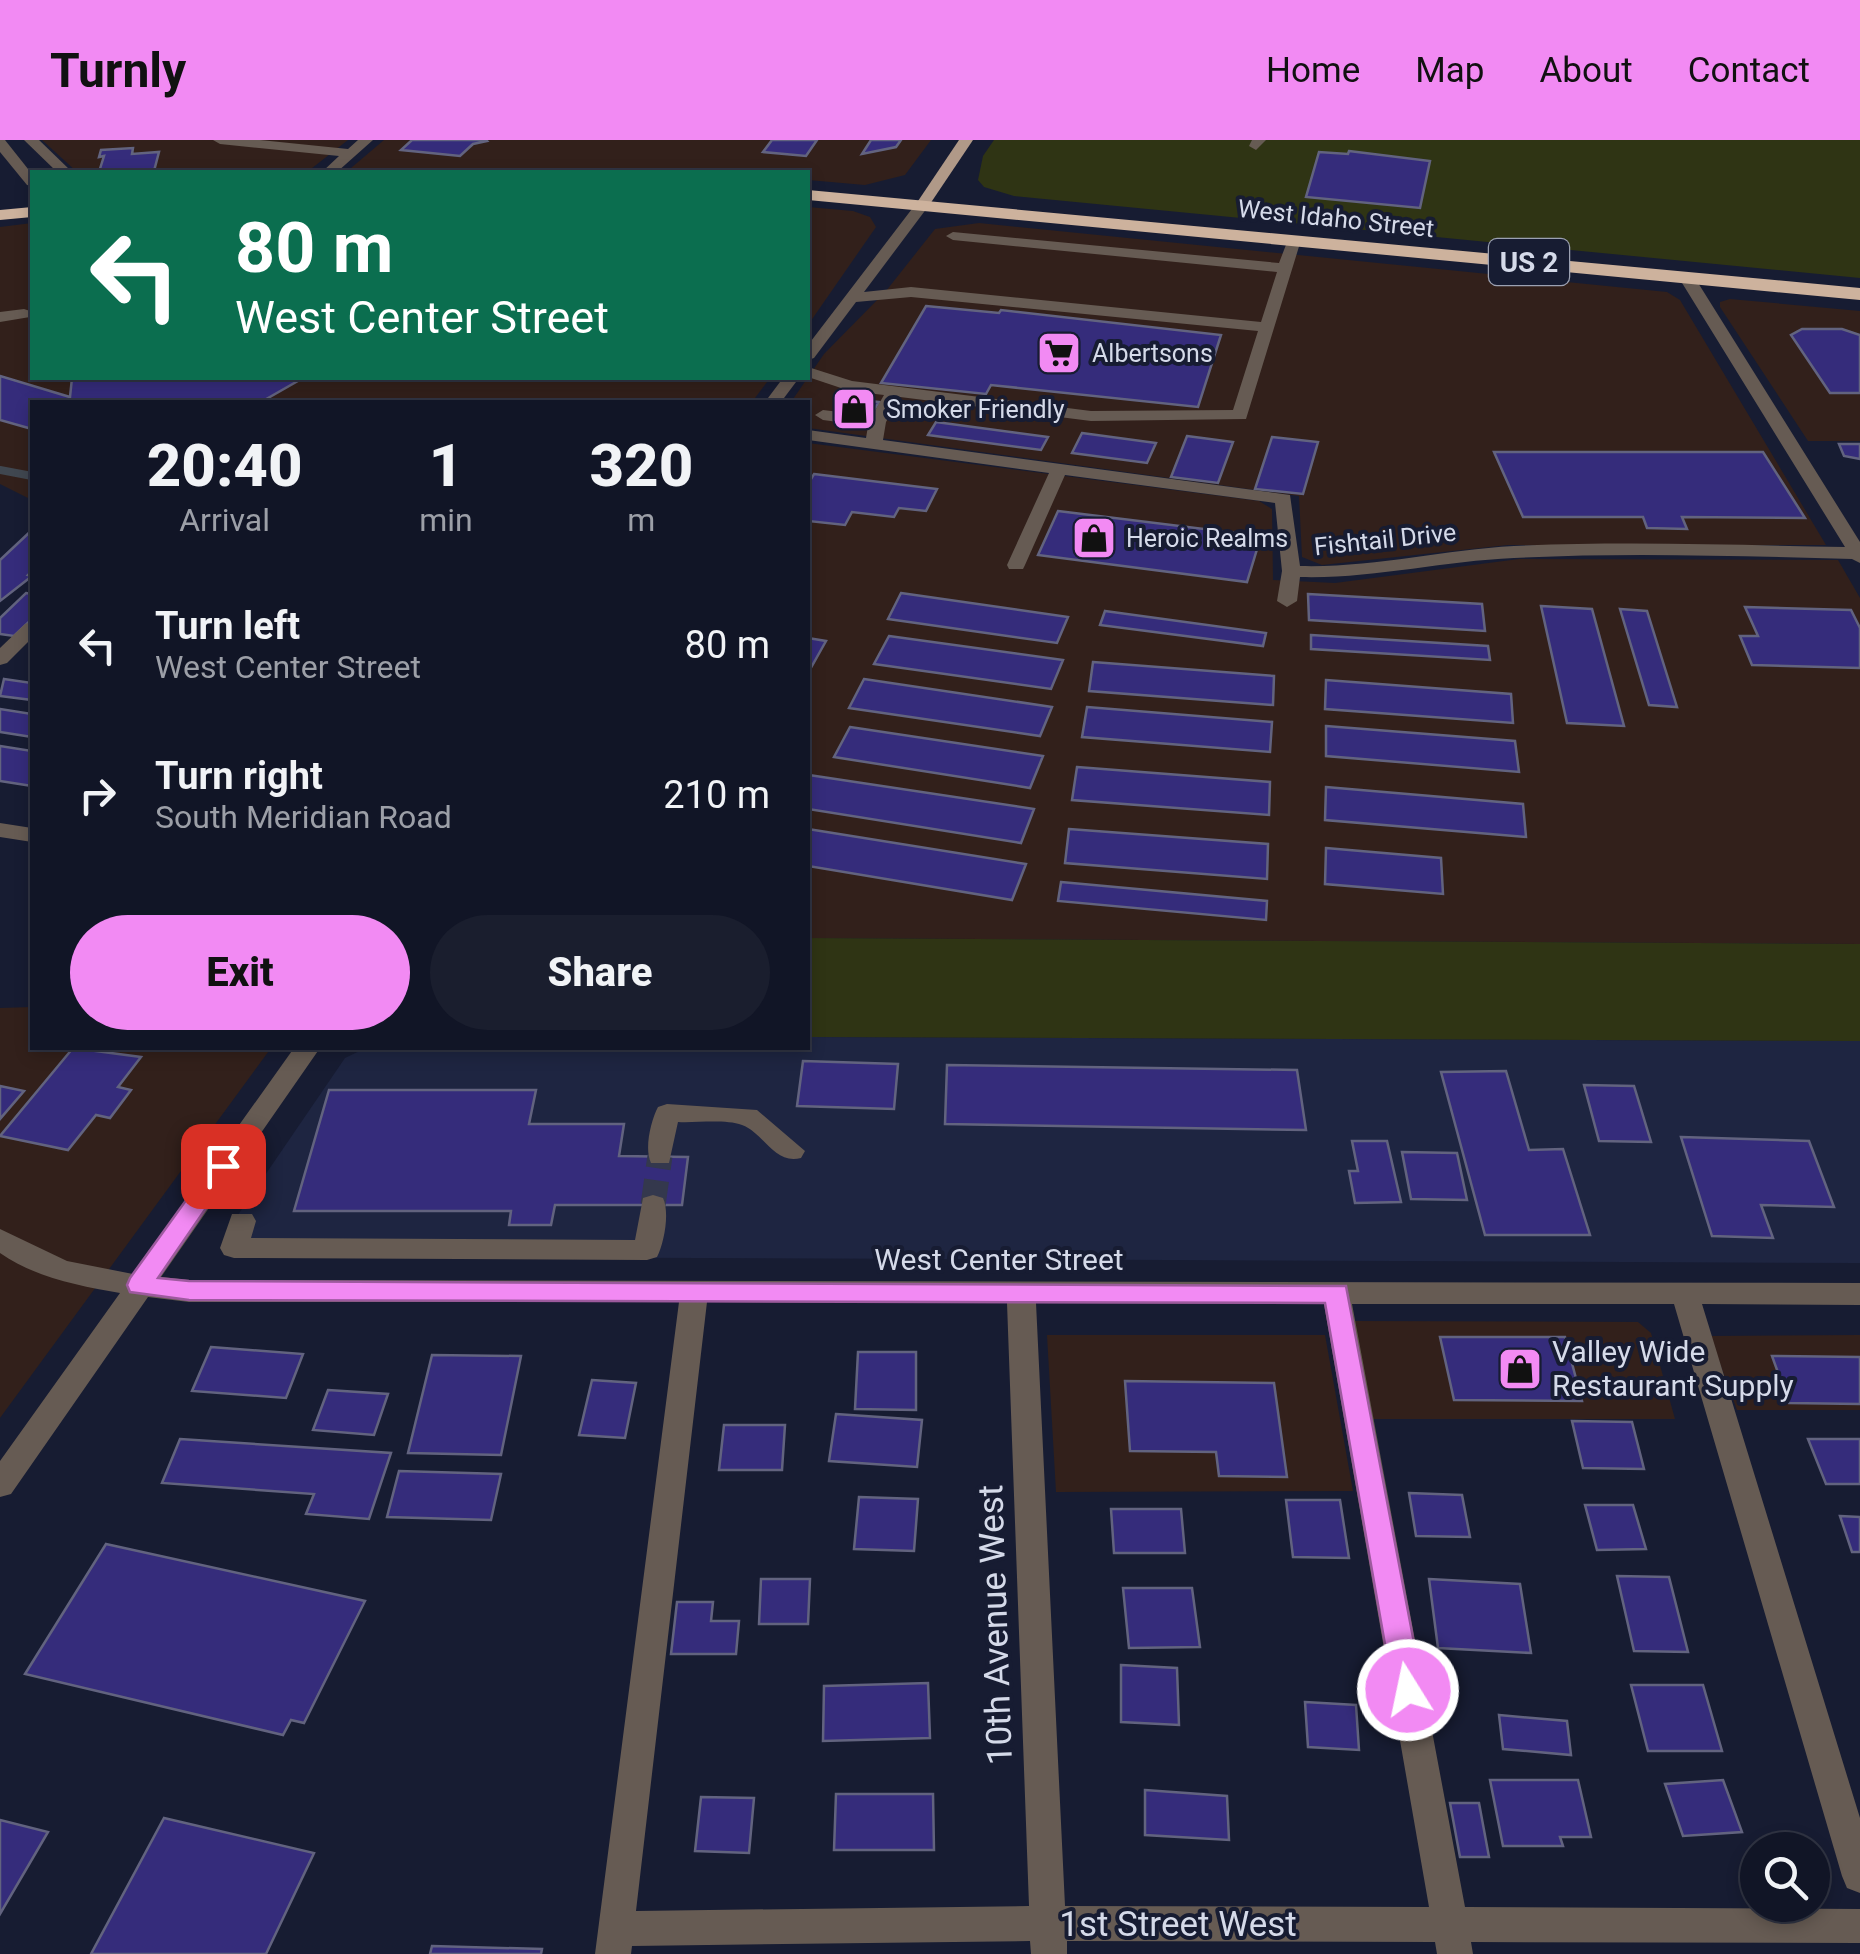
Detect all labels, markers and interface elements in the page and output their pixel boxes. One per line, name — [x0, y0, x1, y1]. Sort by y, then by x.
text: Turnly — [50, 42, 186, 99]
text: Home — [1266, 50, 1360, 91]
text: Map — [1415, 50, 1484, 91]
text: About — [1539, 50, 1633, 91]
text: Contact — [1688, 50, 1810, 91]
street label: West Idaho Street — [1236, 194, 1435, 243]
text: 80 m — [235, 207, 393, 289]
icon: left — [70, 210, 200, 340]
road number: US 2 — [1489, 239, 1569, 285]
text: West Center Street — [235, 291, 609, 344]
supermarket icon: Albertsons — [1036, 330, 1082, 376]
place label: Albertsons — [1092, 339, 1213, 368]
shop icon: Smoker Friendly — [831, 386, 877, 432]
place label: Smoker Friendly — [886, 395, 1065, 424]
text: 20:40 — [147, 430, 303, 501]
text: 1 — [429, 430, 463, 501]
text: 320 — [589, 430, 693, 501]
text: Arrival — [179, 501, 270, 539]
text: min — [419, 501, 473, 539]
text: m — [627, 501, 655, 539]
shop icon: Heroic Realms — [1071, 515, 1117, 561]
street label: Fishtail Drive — [1312, 518, 1458, 561]
place label: Heroic Realms — [1126, 524, 1288, 553]
text: Turn left — [155, 604, 300, 648]
icon: left — [70, 618, 125, 673]
text: 80 m — [685, 623, 770, 667]
text: West Center Street — [155, 648, 421, 686]
text: Turn right — [155, 754, 323, 798]
icon: right — [70, 768, 125, 823]
text: 210 m — [663, 773, 770, 817]
text: South Meridian Road — [155, 798, 452, 836]
button: Exit — [70, 915, 410, 1030]
button: Share — [430, 915, 770, 1030]
pin — [181, 1124, 266, 1209]
icon: arrive — [196, 1139, 251, 1194]
street label: West Center Street — [874, 1242, 1124, 1277]
place label: Valley Wide Restaurant Supply — [1552, 1334, 1794, 1403]
shop icon: Valley Wide Restaurant Supply — [1497, 1346, 1543, 1392]
street label: 10th Avenue West — [970, 1484, 1021, 1766]
position arrow — [1356, 1638, 1460, 1742]
map controls — [1740, 1832, 1830, 1922]
button: search — [1740, 1832, 1830, 1922]
street label: 1st Street West — [1059, 1904, 1297, 1945]

